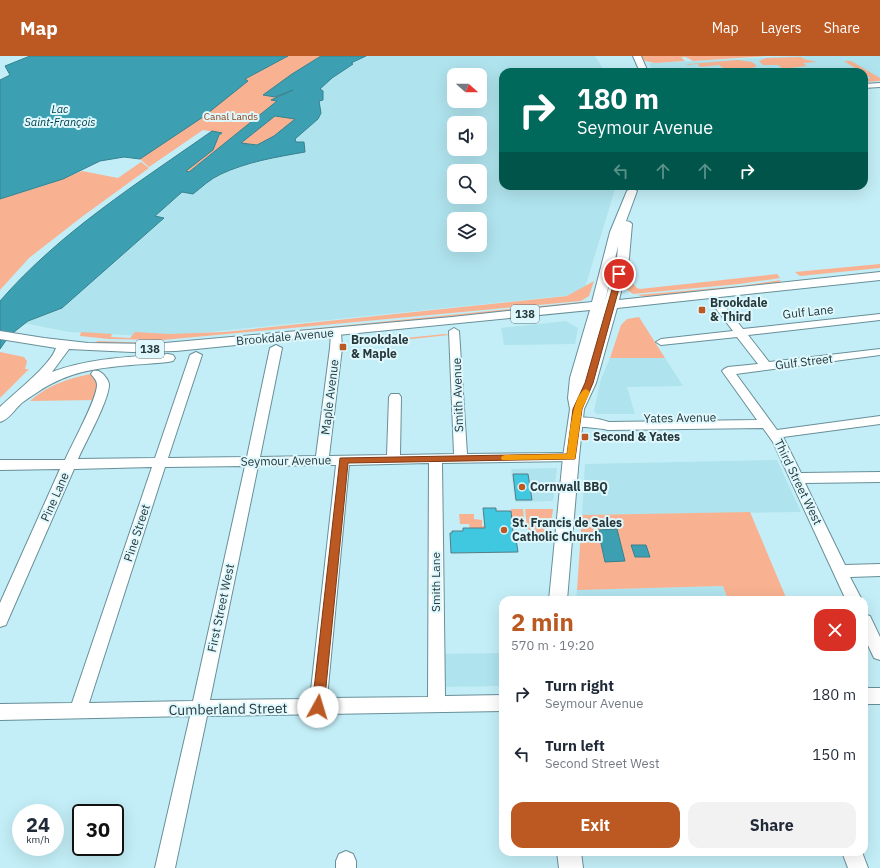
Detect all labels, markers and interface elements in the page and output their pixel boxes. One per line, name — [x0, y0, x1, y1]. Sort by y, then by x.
text: Map — [20, 16, 58, 40]
text: Map — [712, 19, 739, 37]
text: Layers — [761, 19, 802, 37]
text: Share — [824, 19, 860, 37]
north arrow — [447, 68, 487, 108]
map controls — [447, 68, 487, 252]
text: 180 m — [577, 80, 659, 117]
icon: right — [511, 84, 563, 136]
water label: Lac Saint-François — [24, 102, 96, 129]
park label: Canal Lands — [204, 110, 258, 123]
button: sound — [447, 116, 487, 156]
text: Seymour Avenue — [577, 116, 713, 139]
icon: left — [610, 160, 632, 182]
icon: ahead — [652, 160, 674, 182]
icon: ahead — [694, 160, 716, 182]
icon: right — [736, 160, 758, 182]
button: search — [447, 164, 487, 204]
button: layers — [447, 212, 487, 252]
pin — [602, 257, 636, 291]
icon: arrive — [608, 263, 630, 285]
place label: Brookdale & Third — [710, 295, 768, 324]
street label: Gulf Lane — [782, 301, 834, 322]
road number: 138 — [511, 305, 539, 323]
marker: Brookdale & Third — [697, 305, 707, 315]
street label: Brookdale Avenue — [236, 325, 335, 348]
place label: Brookdale & Maple — [351, 332, 409, 361]
road number: 138 — [136, 340, 164, 358]
marker: Brookdale & Maple — [338, 342, 348, 352]
street label: Gulf Street — [774, 351, 834, 372]
street label: Smith Avenue — [449, 357, 466, 432]
street label: Maple Avenue — [317, 358, 342, 436]
street label: Yates Avenue — [644, 409, 717, 426]
place label: Second & Yates — [593, 429, 680, 444]
marker: Second & Yates — [580, 432, 590, 442]
street label: Third Street West — [771, 436, 826, 527]
street label: Seymour Avenue — [240, 452, 332, 469]
street label: Pine Lane — [37, 469, 72, 524]
place label: Cornwall BBQ — [530, 479, 608, 494]
marker: Cornwall BBQ — [517, 482, 527, 492]
street label: Pine Street — [120, 502, 153, 563]
place label: St. Francis de Sales Catholic Church — [512, 515, 622, 544]
marker: St. Francis de Sales Catholic Church — [499, 525, 509, 535]
street label: Smith Lane — [428, 552, 443, 612]
street label: First Street West — [204, 562, 237, 653]
text: 2 min — [511, 606, 574, 638]
button: close — [814, 609, 856, 651]
text: 570 m · 19:20 — [511, 637, 594, 654]
text: Turn right — [545, 676, 614, 695]
icon: right — [511, 683, 533, 705]
text: 180 m — [812, 685, 856, 704]
position arrow — [297, 686, 339, 728]
text: Seymour Avenue — [545, 695, 643, 712]
street label: Cumberland Street — [168, 699, 288, 719]
text: Turn left — [545, 736, 605, 755]
icon: left — [511, 743, 533, 765]
text: 150 m — [812, 745, 856, 764]
text: Second Street West — [545, 755, 659, 772]
button: Exit — [511, 802, 680, 848]
button: Share — [688, 802, 856, 848]
speed limit sign: 30 — [72, 804, 124, 856]
text: 24 — [26, 811, 50, 838]
text: km/h — [26, 833, 50, 846]

